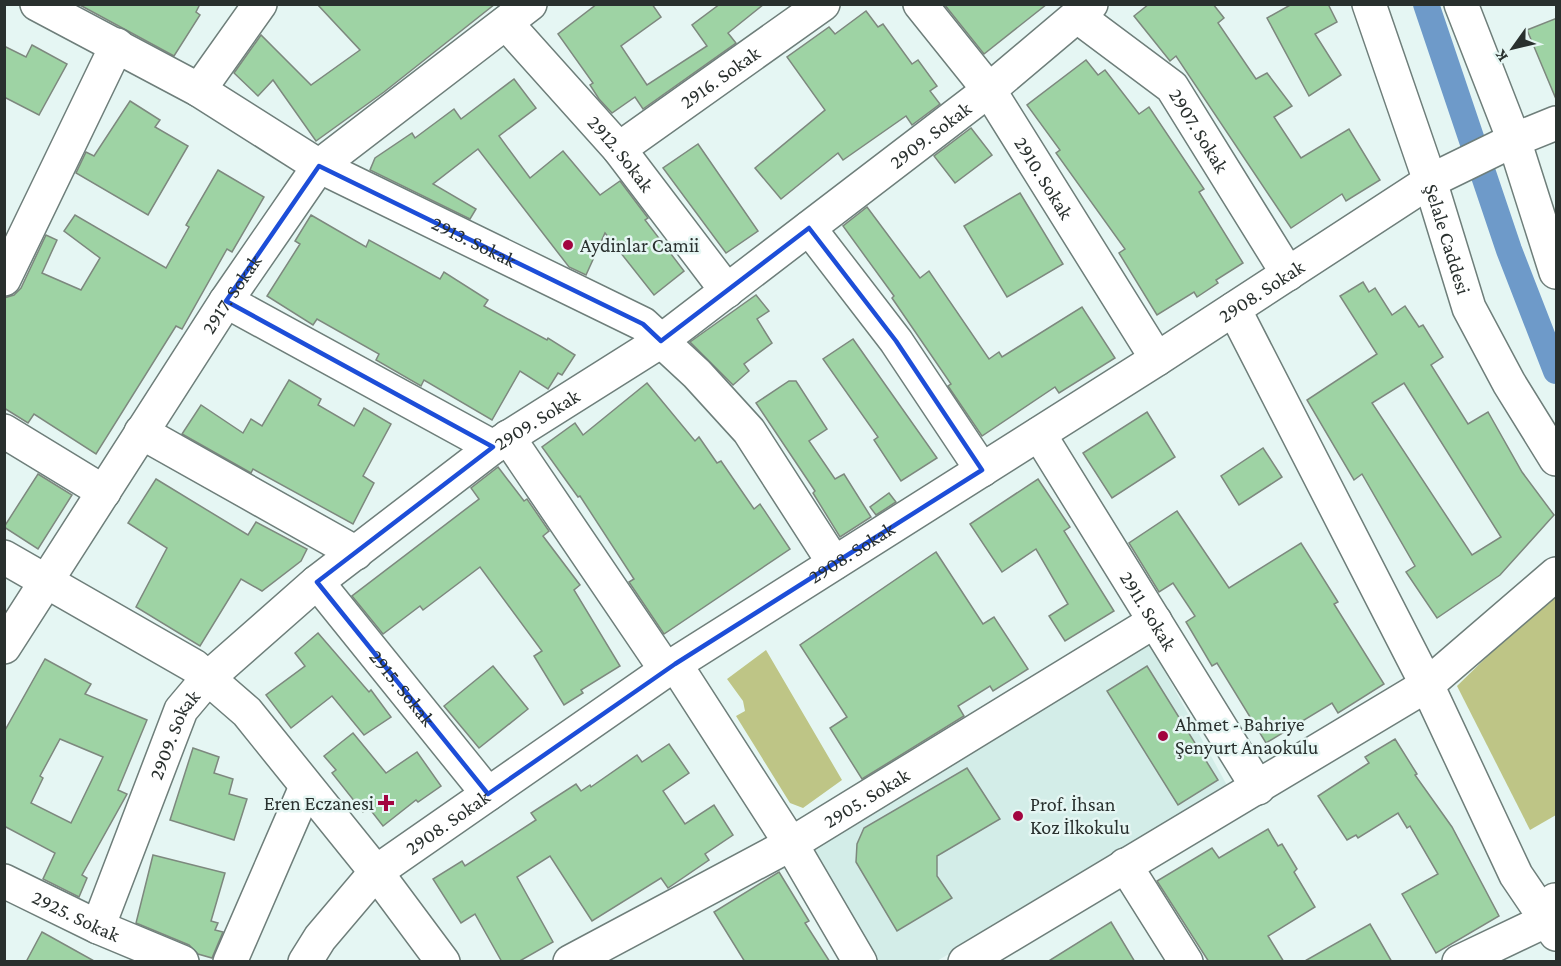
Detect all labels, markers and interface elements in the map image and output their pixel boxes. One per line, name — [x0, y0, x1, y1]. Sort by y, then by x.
north arrow — [1483, 18, 1543, 78]
street label: 2916. Sokak — [676, 41, 764, 113]
text: K — [1491, 46, 1511, 65]
street label: 2907. Sokak — [1165, 85, 1234, 177]
street label: 2909. Sokak — [885, 97, 976, 173]
street label: 2912. Sokak — [583, 111, 659, 196]
street label: 2910. Sokak — [1010, 133, 1078, 224]
street label: Şelale Caddesi — [1420, 181, 1475, 297]
street label: 2913. Sokak — [428, 212, 520, 272]
place label: Aydinlar Camii — [580, 234, 699, 257]
marker: Aydinlar Camii — [561, 238, 575, 252]
street label: 2917. Sokak — [197, 250, 266, 338]
street label: 2908. Sokak — [1214, 255, 1309, 327]
street label: 2909. Sokak — [490, 384, 584, 454]
street label: 2908. Sokak — [804, 517, 899, 588]
street label: 2911. Sokak — [1116, 567, 1181, 655]
street label: 2915. Sokak — [365, 645, 440, 731]
street label: 2909. Sokak — [144, 685, 204, 783]
place label: Ahmet - Bahriye Şenyurt Anaokulu — [1175, 713, 1319, 759]
marker: Ahmet - Bahriye Şenyurt Anaokulu — [1156, 729, 1170, 743]
street label: 2905. Sokak — [820, 763, 914, 832]
street label: 2908. Sokak — [401, 785, 494, 859]
place label: Eren Eczanesi — [264, 792, 374, 814]
place label: Prof. İhsan Koz İlkokulu — [1030, 793, 1130, 838]
marker: Eren Eczanesi — [379, 796, 393, 810]
marker: Prof. İhsan Koz İlkokulu — [1011, 809, 1025, 823]
street label: 2925. Sokak — [29, 886, 123, 946]

